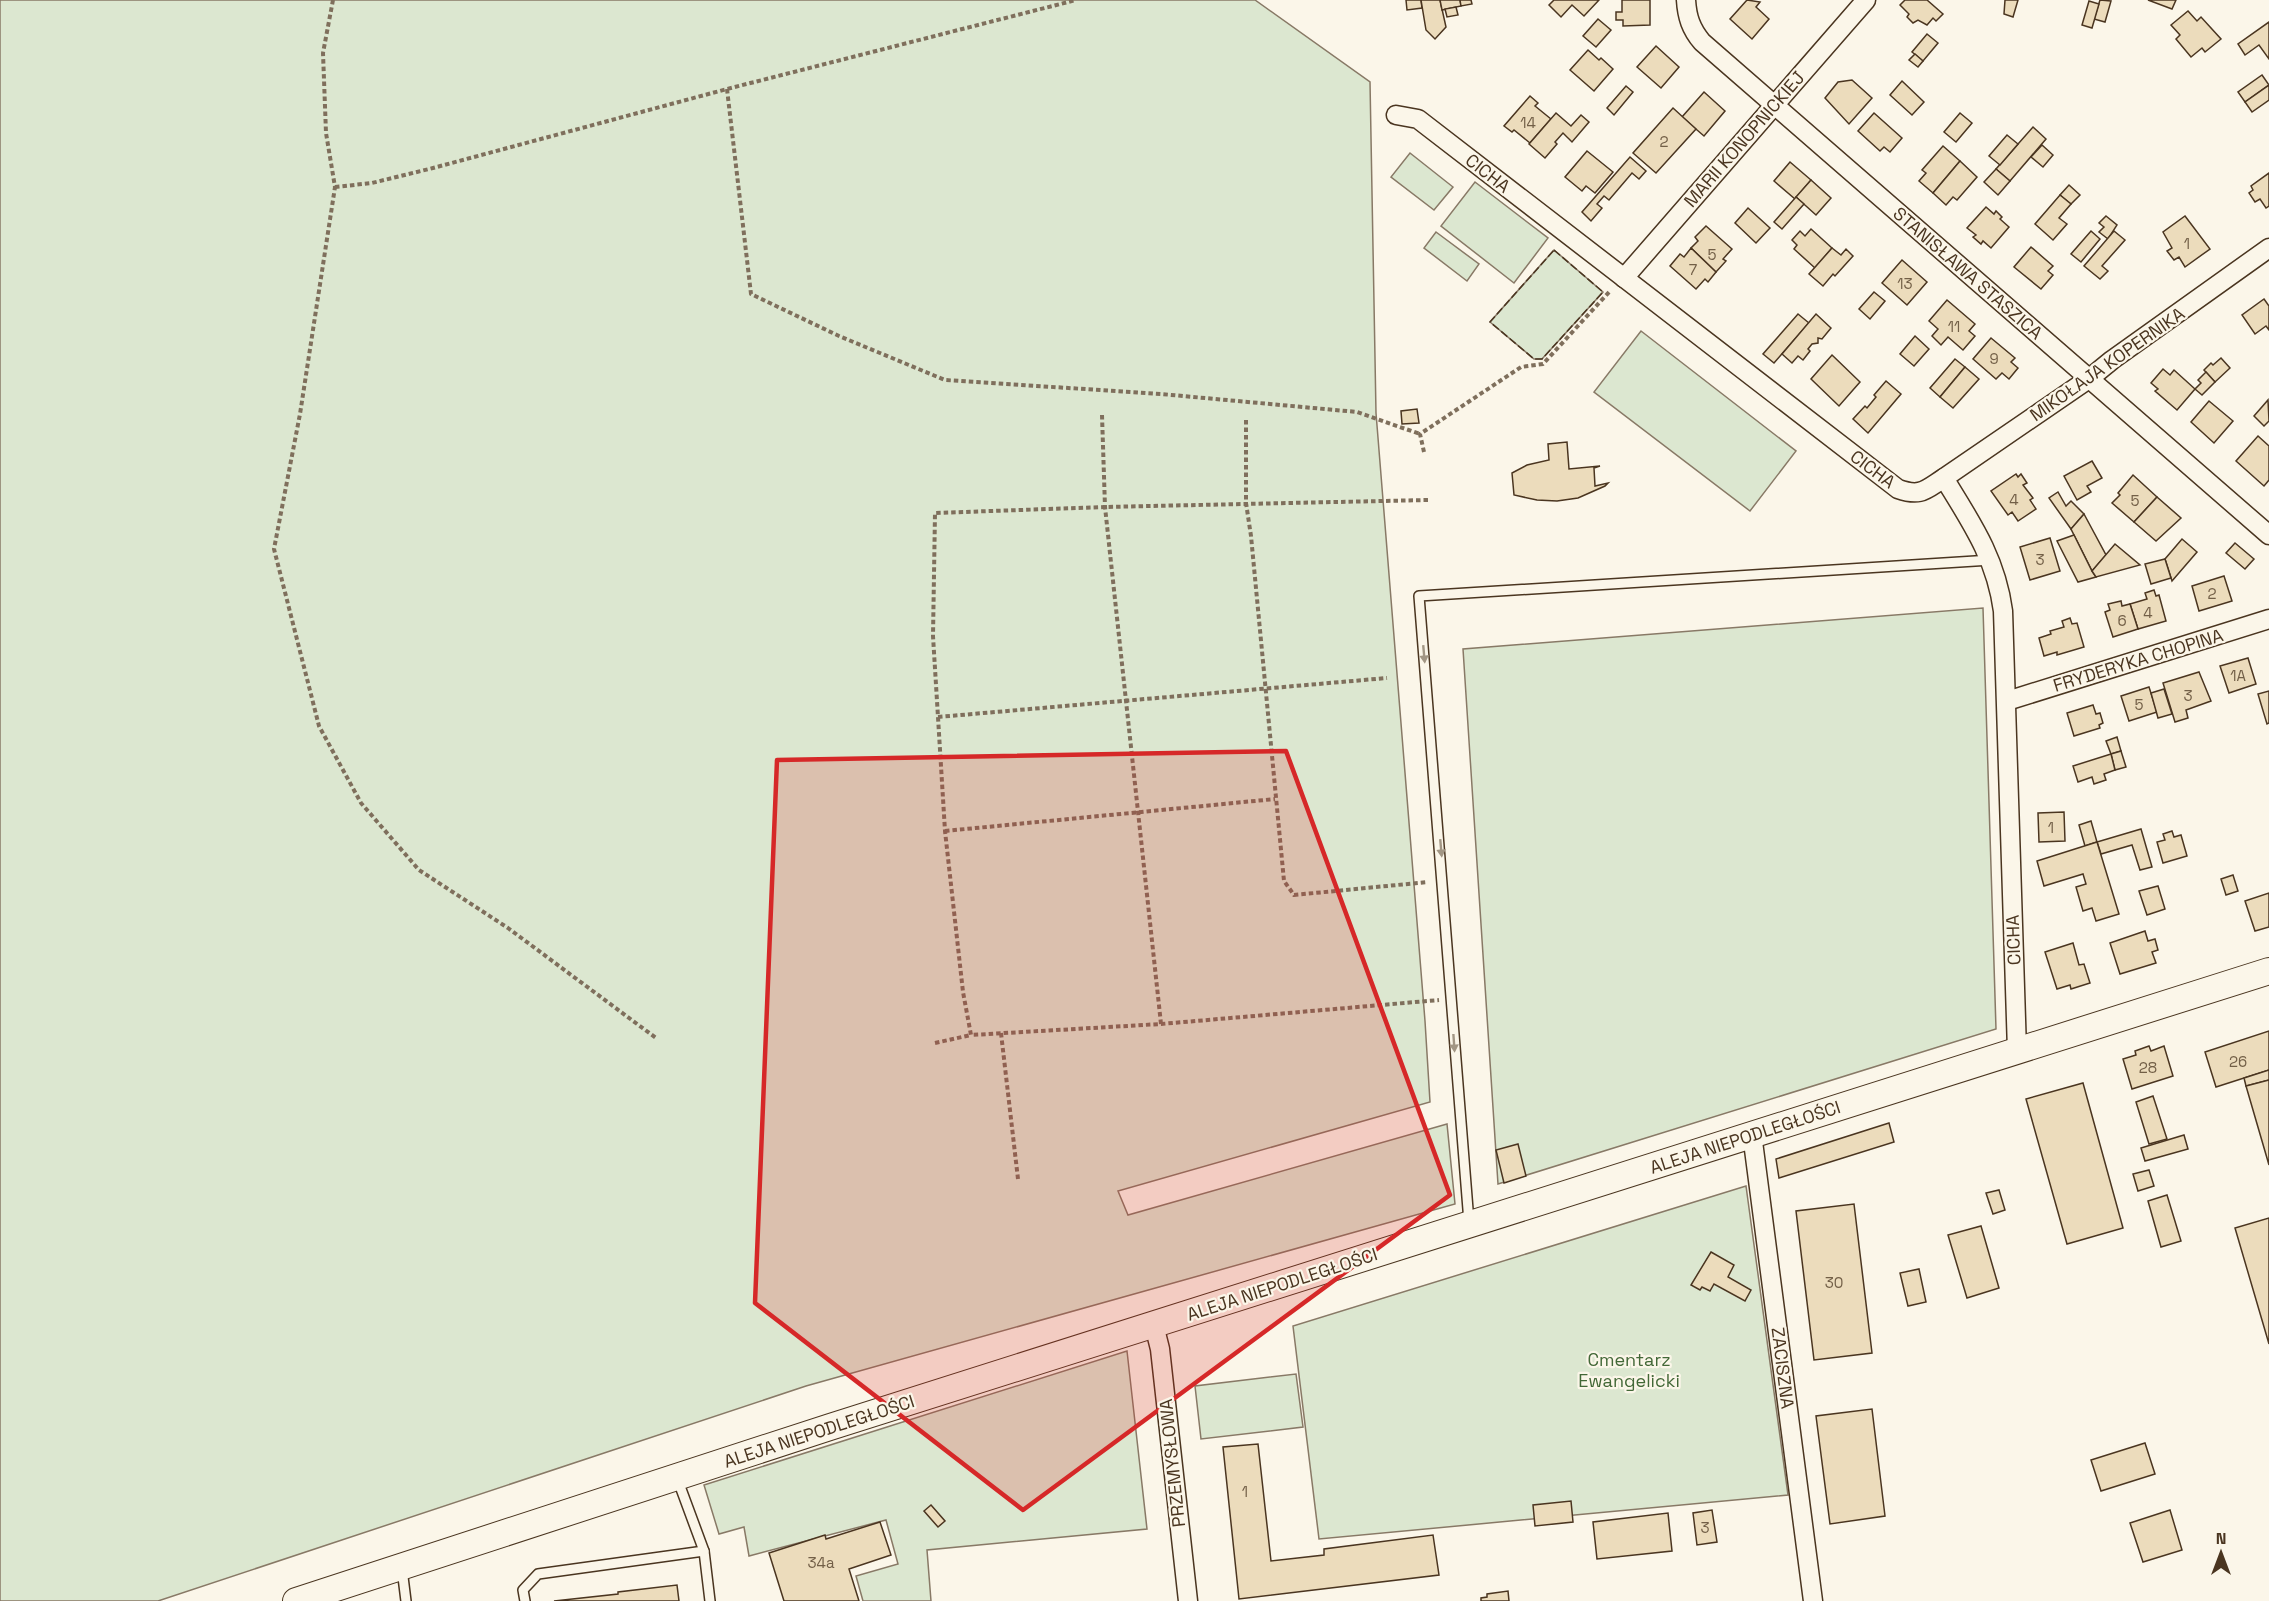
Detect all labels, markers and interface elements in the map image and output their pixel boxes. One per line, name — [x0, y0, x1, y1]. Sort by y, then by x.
street label: MARII KONOPNICKIEJ — [1679, 66, 1809, 212]
house number: 14 — [1520, 113, 1536, 132]
house number: 2 — [1659, 132, 1669, 151]
street label: CICHA — [1461, 148, 1515, 198]
street label: STANISŁAWA STASZICA — [1889, 202, 2047, 344]
house number: 1 — [2184, 234, 2190, 253]
house number: 5 — [1708, 245, 1717, 264]
house number: 7 — [1689, 260, 1697, 279]
house number: 13 — [1897, 274, 1913, 293]
street label: MIKOŁAJA KOPERNIKA — [2025, 302, 2189, 426]
house number: 11 — [1948, 317, 1960, 336]
house number: 9 — [1989, 349, 1999, 368]
street label: CICHA — [1846, 445, 1900, 493]
house number: 4 — [2009, 490, 2019, 509]
house number: 5 — [2131, 491, 2140, 510]
house number: 3 — [2035, 550, 2045, 569]
house number: 2 — [2207, 584, 2217, 603]
house number: 4 — [2143, 603, 2153, 622]
house number: 6 — [2117, 611, 2127, 630]
street label: FRYDERYKA CHOPINA — [2050, 623, 2226, 697]
one-way arrow — [1419, 644, 1429, 663]
house number: 1A — [2230, 666, 2246, 685]
house number: 3 — [2183, 686, 2193, 705]
house number: 5 — [2135, 695, 2144, 714]
house number: 1 — [2048, 818, 2054, 837]
one-way arrow — [1436, 839, 1445, 858]
street label: CICHA — [2001, 914, 2025, 966]
one-way arrow — [1450, 1033, 1459, 1052]
house number: 26 — [2229, 1052, 2247, 1071]
house number: 28 — [2139, 1058, 2157, 1077]
street label: ALEJA NIEPODLEGŁOŚCI — [1647, 1095, 1843, 1179]
street label: ALEJA NIEPODLEGŁOŚCI — [1184, 1242, 1380, 1326]
house number: 30 — [1825, 1273, 1843, 1292]
street label: ZACISZNA — [1767, 1326, 1799, 1410]
park label: Cmentarz Ewangelicki — [1578, 1348, 1680, 1392]
street label: ALEJA NIEPODLEGŁOŚCI — [721, 1389, 917, 1473]
street label: PRZEMYSŁOWA — [1154, 1398, 1190, 1528]
house number: 1 — [1242, 1482, 1248, 1501]
house number: 3 — [1700, 1518, 1710, 1537]
north arrow — [2191, 1523, 2251, 1583]
text: N — [2216, 1528, 2226, 1549]
house number: 34a — [807, 1553, 835, 1572]

